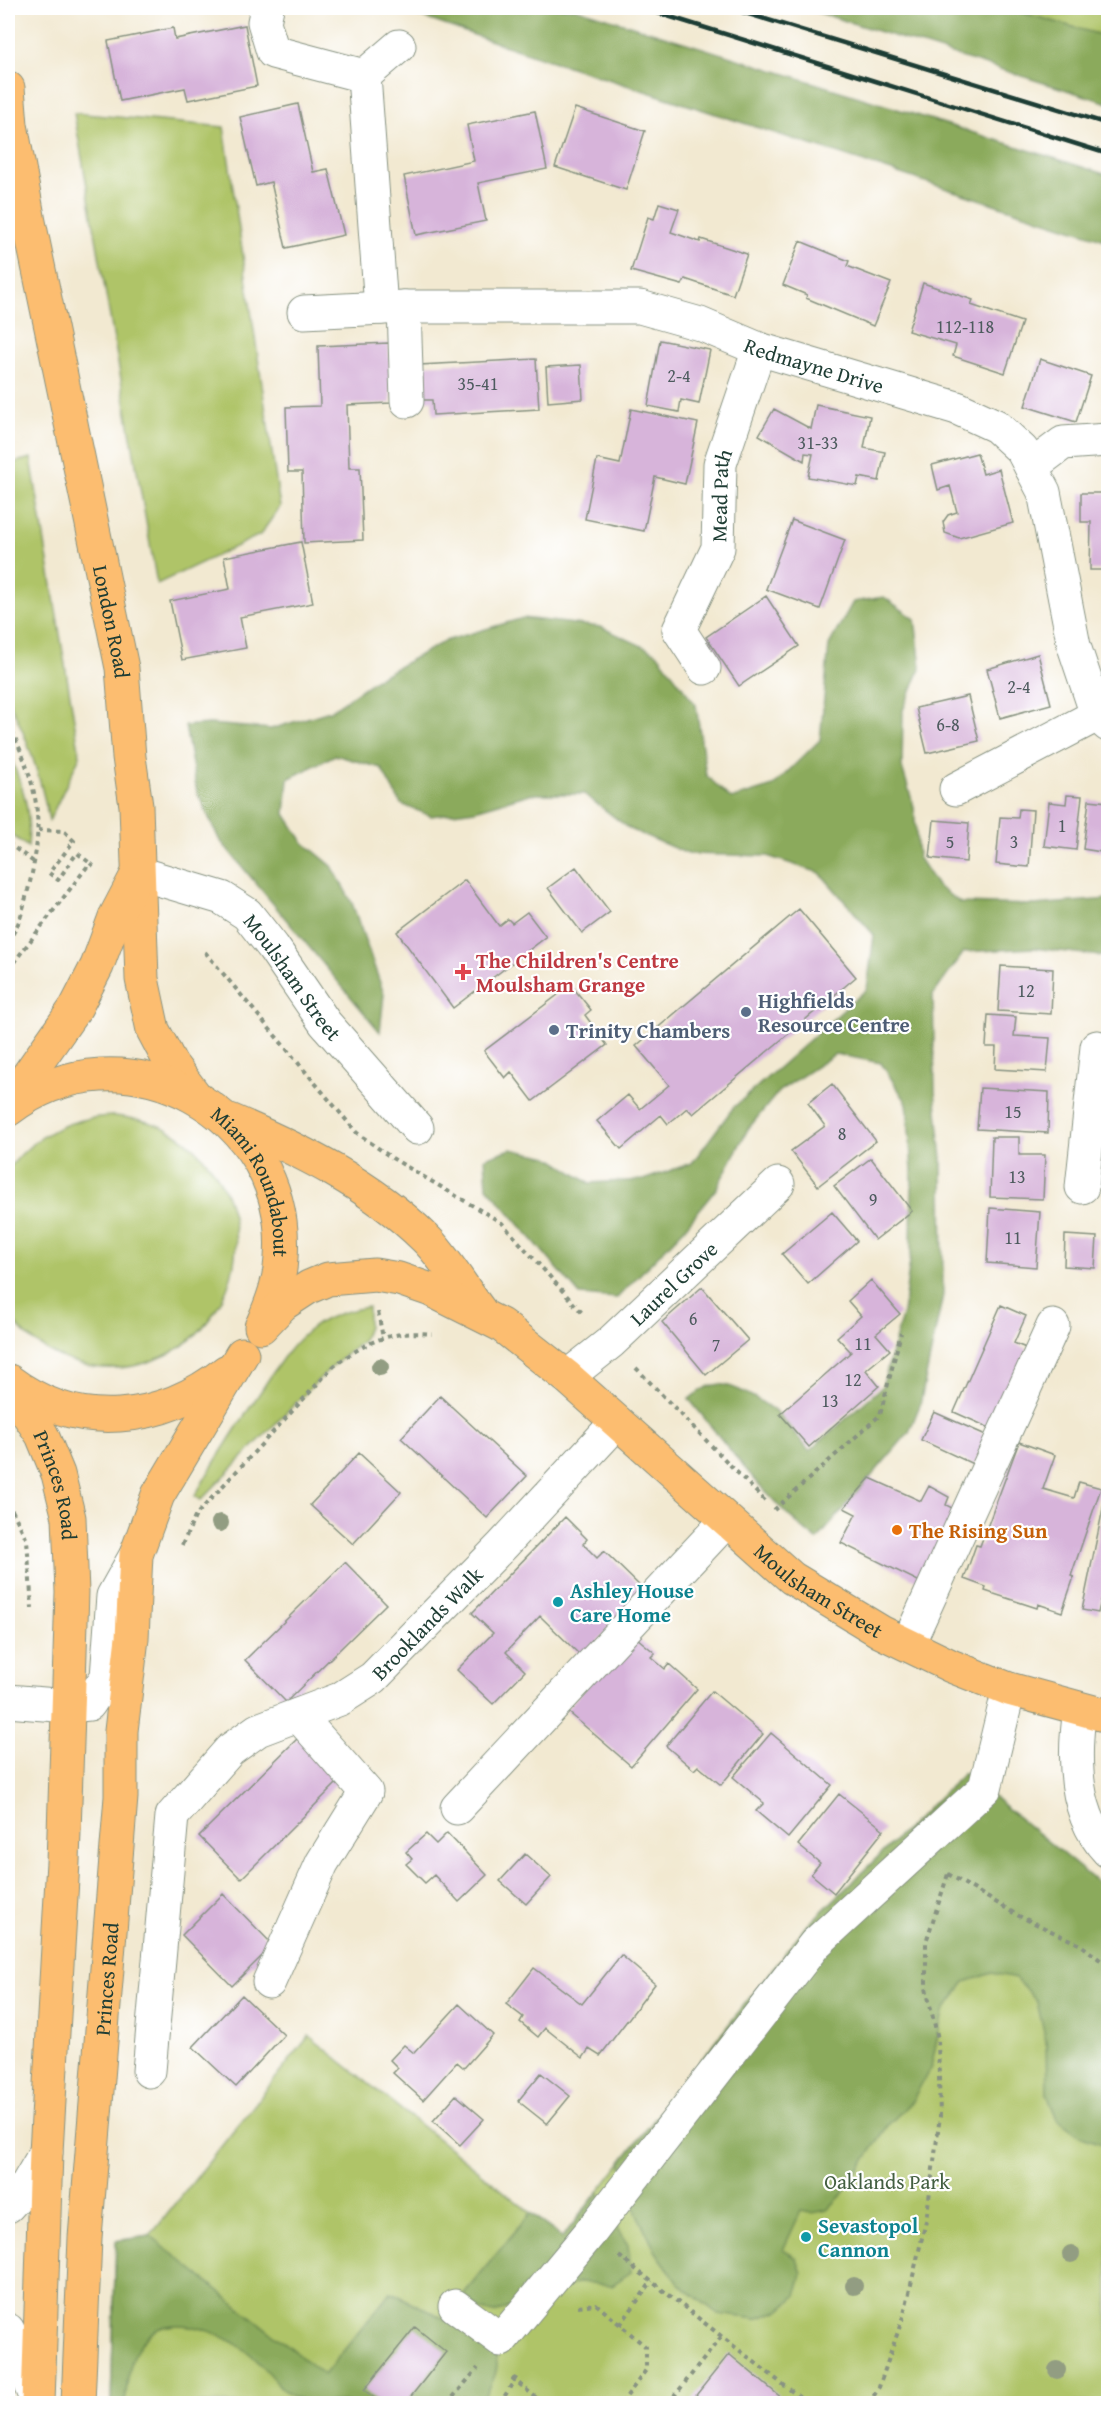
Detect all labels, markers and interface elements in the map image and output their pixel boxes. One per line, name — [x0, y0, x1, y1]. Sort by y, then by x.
house number: 112-118 — [936, 313, 994, 340]
street label: Redmayne Drive — [739, 329, 888, 401]
house number: 2-4 — [667, 362, 691, 389]
house number: 35-41 — [458, 370, 498, 397]
house number: 31-33 — [798, 429, 838, 456]
street label: Mead Path — [703, 444, 740, 542]
street label: London Road — [85, 562, 138, 680]
house number: 2-4 — [1007, 673, 1031, 700]
house number: 6-8 — [936, 711, 960, 738]
house number: 1 — [1058, 812, 1066, 839]
house number: 5 — [946, 828, 954, 855]
house number: 3 — [1010, 828, 1018, 855]
street label: Moulsham Street — [236, 906, 349, 1048]
place label: The Children's Centre Moulsham Grange — [476, 945, 679, 1000]
marker: The Children's Centre Moulsham Grange — [454, 963, 472, 981]
house number: 12 — [1017, 977, 1035, 1004]
place label: Highfields Resource Centre — [758, 985, 910, 1040]
marker: Highfields Resource Centre — [739, 1005, 753, 1019]
place label: Trinity Chambers — [566, 1015, 730, 1046]
marker: Trinity Chambers — [547, 1023, 561, 1037]
street label: Miami Roundabout — [204, 1098, 297, 1258]
house number: 15 — [1004, 1098, 1022, 1125]
house number: 8 — [838, 1120, 846, 1147]
house number: 13 — [1008, 1163, 1026, 1190]
house number: 9 — [869, 1186, 877, 1213]
house number: 11 — [1004, 1224, 1022, 1251]
street label: Laurel Grove — [622, 1234, 724, 1332]
house number: 6 — [689, 1305, 697, 1332]
house number: 11 — [854, 1330, 872, 1357]
house number: 7 — [712, 1331, 720, 1358]
house number: 12 — [844, 1366, 862, 1393]
house number: 13 — [821, 1387, 839, 1414]
street label: Princes Road — [26, 1425, 85, 1541]
place label: The Rising Sun — [909, 1515, 1048, 1546]
marker: The Rising Sun — [890, 1523, 904, 1537]
street label: Moulsham Street — [747, 1536, 890, 1646]
street label: Brooklands Walk — [364, 1559, 490, 1687]
place label: Ashley House Care Home — [570, 1575, 694, 1630]
marker: Ashley House Care Home — [551, 1595, 565, 1609]
street label: Princes Road — [86, 1920, 126, 2037]
park label: Oaklands Park — [824, 2166, 950, 2197]
place label: Sevastopol Cannon — [818, 2210, 919, 2265]
marker: Sevastopol Cannon — [799, 2230, 813, 2244]

